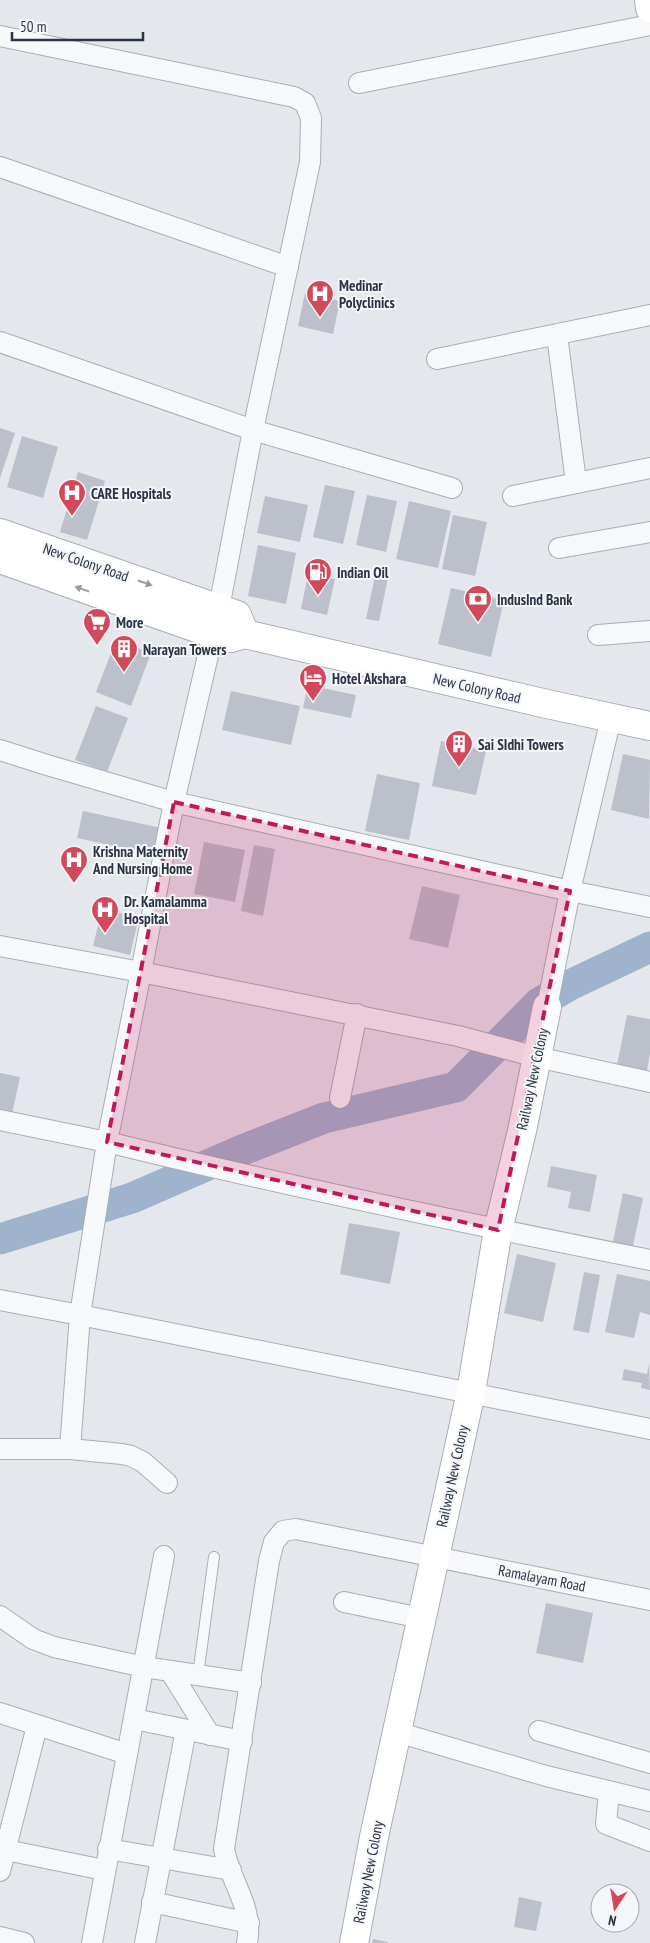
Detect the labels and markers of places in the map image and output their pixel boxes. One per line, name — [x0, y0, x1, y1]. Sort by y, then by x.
place label: Medinar Polyclinics — [339, 276, 395, 312]
hospital icon: Medinar Polyclinics — [305, 279, 335, 318]
hospital icon: CARE Hospitals — [57, 478, 87, 517]
place label: CARE Hospitals — [91, 484, 171, 503]
fuel station icon: Indian Oil — [303, 557, 333, 596]
place label: Indian Oil — [337, 563, 389, 582]
bank icon: IndusInd Bank — [463, 584, 493, 623]
place label: IndusInd Bank — [497, 590, 573, 609]
supermarket icon: More — [82, 607, 112, 646]
place label: More — [116, 613, 143, 632]
building icon: Narayan Towers — [109, 634, 139, 673]
place label: Narayan Towers — [143, 640, 226, 659]
hotel icon: Hotel Akshara — [298, 663, 328, 702]
place label: Hotel Akshara — [332, 669, 406, 688]
building icon: Sai SIdhi Towers — [444, 729, 474, 768]
place label: Sai SIdhi Towers — [478, 735, 564, 754]
place label: Krishna Maternity And Nursing Home — [92, 842, 192, 878]
hospital icon: Krishna Maternity And Nursing Home — [59, 845, 89, 884]
place label: Dr. Kamalamma Hospital — [124, 892, 207, 928]
hospital icon: Dr. Kamalamma Hospital — [90, 895, 120, 934]

